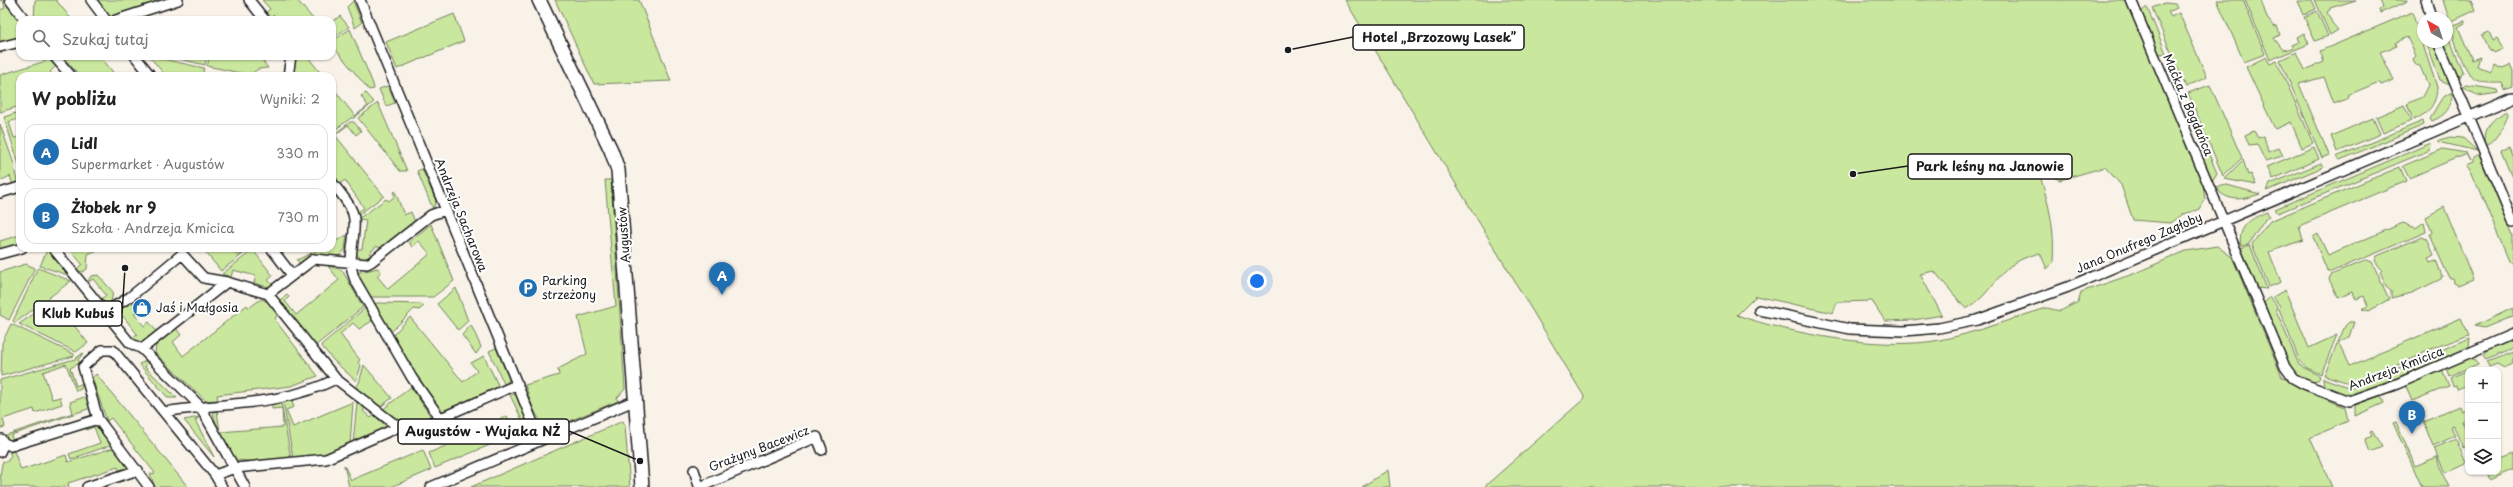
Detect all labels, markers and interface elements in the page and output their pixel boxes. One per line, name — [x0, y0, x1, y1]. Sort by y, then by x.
north arrow — [2417, 12, 2453, 48]
search box — [16, 16, 336, 60]
callout: Hotel „Brzozowy Lasek” — [1353, 25, 1524, 50]
icon: search — [30, 27, 52, 49]
text: Szukaj tutaj — [62, 27, 149, 50]
text: Hotel „Brzozowy Lasek” — [1362, 27, 1516, 46]
street label: Maćka z Bogdańca — [2159, 51, 2219, 159]
text: W pobliżu — [32, 85, 117, 111]
text: Wyniki: 2 — [260, 89, 320, 108]
text: Lidl — [71, 131, 98, 154]
text: A — [41, 143, 51, 162]
text: 330 m — [276, 143, 319, 162]
text: Supermarket · Augustów — [71, 154, 224, 173]
callout: Park leśny na Janowie — [1908, 154, 2072, 179]
street label: Andrzeja Sacharowa — [431, 155, 493, 274]
text: Park leśny na Janowie — [1916, 156, 2064, 175]
text: Żłobek nr 9 — [71, 195, 156, 218]
street label: Augustów — [612, 206, 634, 264]
text: B — [42, 207, 50, 226]
text: 730 m — [278, 207, 319, 226]
street label: Jana Onufrego Zagłoby — [2073, 207, 2204, 277]
text: Szkoła · Andrzeja Kmicica — [71, 218, 234, 237]
pin: A — [709, 262, 735, 295]
place label: Parking strzeżony — [542, 271, 596, 303]
your location — [1247, 271, 1267, 291]
parking icon: Parking strzeżony — [517, 277, 539, 299]
shop icon: Jaś i Małgosia — [131, 297, 153, 319]
place label: Jaś i Małgosia — [156, 298, 239, 316]
callout: Klub Kubuś — [34, 301, 122, 326]
text: Klub Kubuś — [42, 303, 114, 322]
street label: Andrzeja Kmicica — [2345, 341, 2446, 395]
map controls — [2465, 367, 2501, 475]
button: + — [2465, 367, 2501, 403]
pin: B — [2399, 401, 2425, 434]
button: − — [2465, 403, 2501, 439]
callout: Augustów - Wujaka NŻ — [398, 419, 569, 444]
text: Augustów - Wujaka NŻ — [405, 421, 561, 440]
street label: Grażyny Bacewicz — [706, 421, 812, 475]
button: layers — [2465, 439, 2501, 475]

